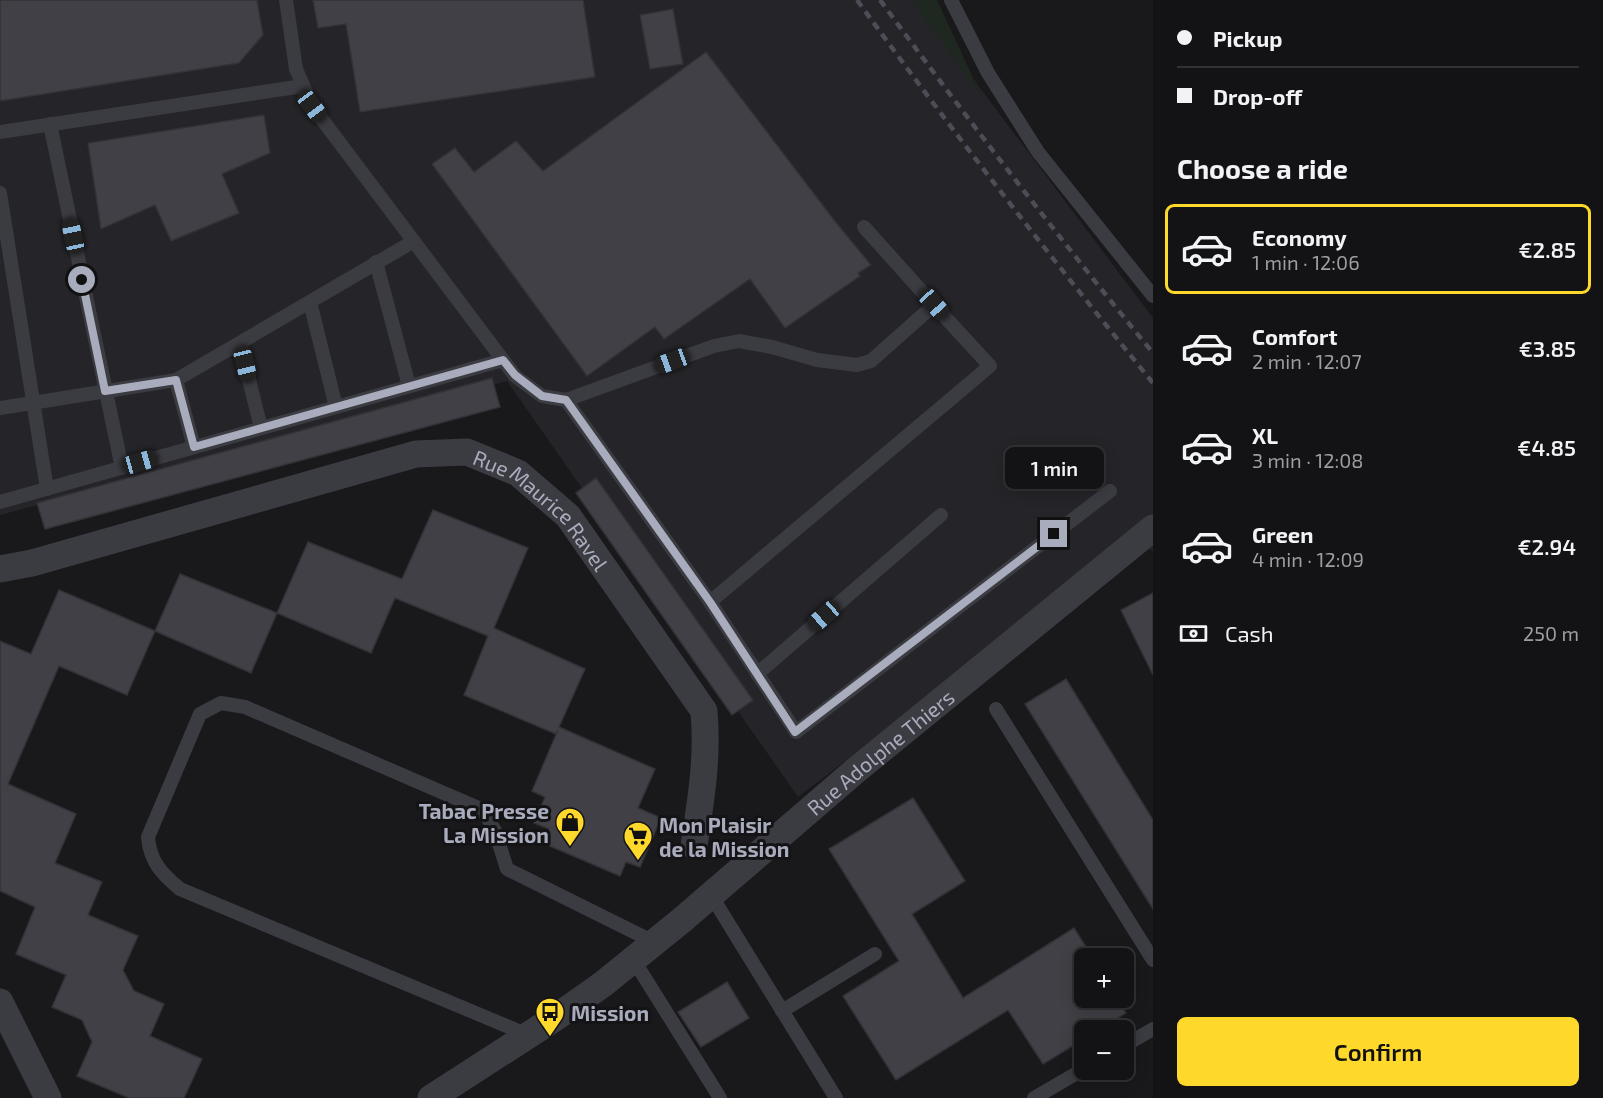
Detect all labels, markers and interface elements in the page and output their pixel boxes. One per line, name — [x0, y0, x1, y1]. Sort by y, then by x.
text: Pickup — [1213, 25, 1282, 51]
text: Drop-off — [1213, 83, 1302, 109]
car — [294, 86, 330, 126]
text: Choose a ride — [1177, 152, 1348, 184]
car — [60, 217, 86, 255]
icon: car — [1180, 222, 1234, 276]
text: Economy — [1252, 224, 1347, 250]
text: €2.85 — [1519, 236, 1576, 262]
text: 1 min · 12:06 — [1252, 250, 1360, 274]
route start — [68, 266, 95, 293]
car — [915, 285, 953, 323]
icon: car — [1180, 321, 1234, 375]
text: Comfort — [1252, 323, 1337, 349]
text: €3.85 — [1519, 335, 1576, 361]
car — [232, 344, 258, 384]
car — [652, 346, 692, 376]
text: 2 min · 12:07 — [1252, 349, 1362, 373]
icon: car — [1180, 420, 1234, 474]
text: XL — [1252, 422, 1278, 448]
text: €4.85 — [1517, 434, 1576, 460]
street label: Rue Maurice Ravel — [470, 444, 615, 575]
callout: 1 min — [1004, 447, 1104, 489]
car — [120, 448, 160, 476]
text: 3 min · 12:08 — [1252, 448, 1363, 472]
text: 1 min — [1031, 456, 1078, 480]
icon: car — [1180, 519, 1234, 573]
route end — [1040, 520, 1067, 547]
text: Green — [1252, 521, 1314, 547]
text: €2.94 — [1517, 533, 1576, 559]
text: 4 min · 12:09 — [1252, 547, 1364, 571]
car — [805, 597, 843, 635]
icon: cash — [1177, 617, 1210, 650]
text: Cash — [1225, 620, 1274, 646]
text: 250 m — [1523, 621, 1579, 645]
street label: Rue Adolphe Thiers — [801, 683, 959, 820]
place label: Tabac Presse La Mission — [419, 798, 549, 847]
shop icon: Tabac Presse La Mission — [554, 806, 586, 848]
place label: Mon Plaisir de la Mission — [659, 812, 789, 861]
supermarket icon: Mon Plaisir de la Mission — [622, 820, 654, 862]
map controls — [1074, 948, 1134, 1080]
button: + — [1074, 948, 1134, 1008]
bus stop icon: Mission — [534, 996, 566, 1038]
place label: Mission — [571, 1000, 649, 1025]
button: Confirm — [1177, 1017, 1579, 1086]
button: − — [1074, 1020, 1134, 1080]

